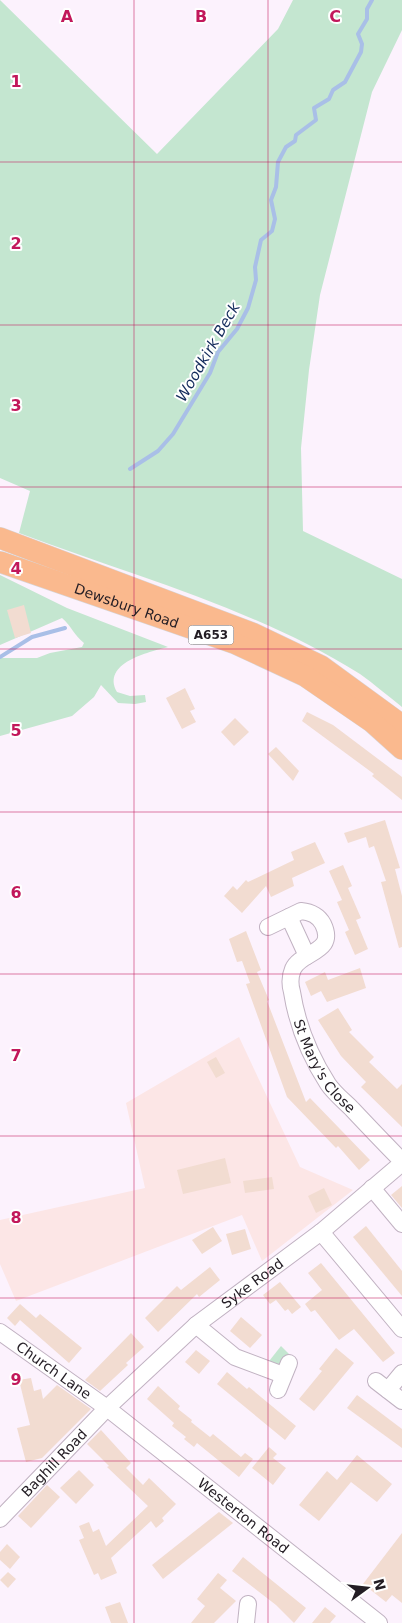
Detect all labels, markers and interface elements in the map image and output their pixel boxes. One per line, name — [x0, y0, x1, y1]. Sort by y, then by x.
text: A — [61, 7, 74, 26]
text: B — [195, 7, 207, 26]
text: C — [329, 7, 341, 26]
text: 1 — [10, 72, 22, 91]
text: 2 — [10, 234, 22, 253]
water label: Woodkirk Beck — [172, 298, 244, 405]
text: 3 — [10, 396, 22, 415]
text: 4 — [10, 559, 22, 578]
street label: Dewsbury Road — [72, 580, 181, 631]
road number: A653 — [188, 626, 234, 644]
text: 5 — [10, 721, 22, 740]
text: 6 — [10, 883, 22, 902]
street label: St Mary's Close — [291, 1017, 359, 1116]
text: 7 — [10, 1046, 22, 1065]
text: 8 — [10, 1208, 22, 1227]
street label: Syke Road — [218, 1255, 286, 1311]
street label: Church Lane — [13, 1338, 94, 1402]
text: 9 — [10, 1370, 22, 1389]
street label: Baghill Road — [18, 1426, 90, 1500]
street label: Westerton Road — [195, 1475, 292, 1557]
north arrow — [342, 1563, 392, 1613]
text: N — [370, 1577, 389, 1592]

